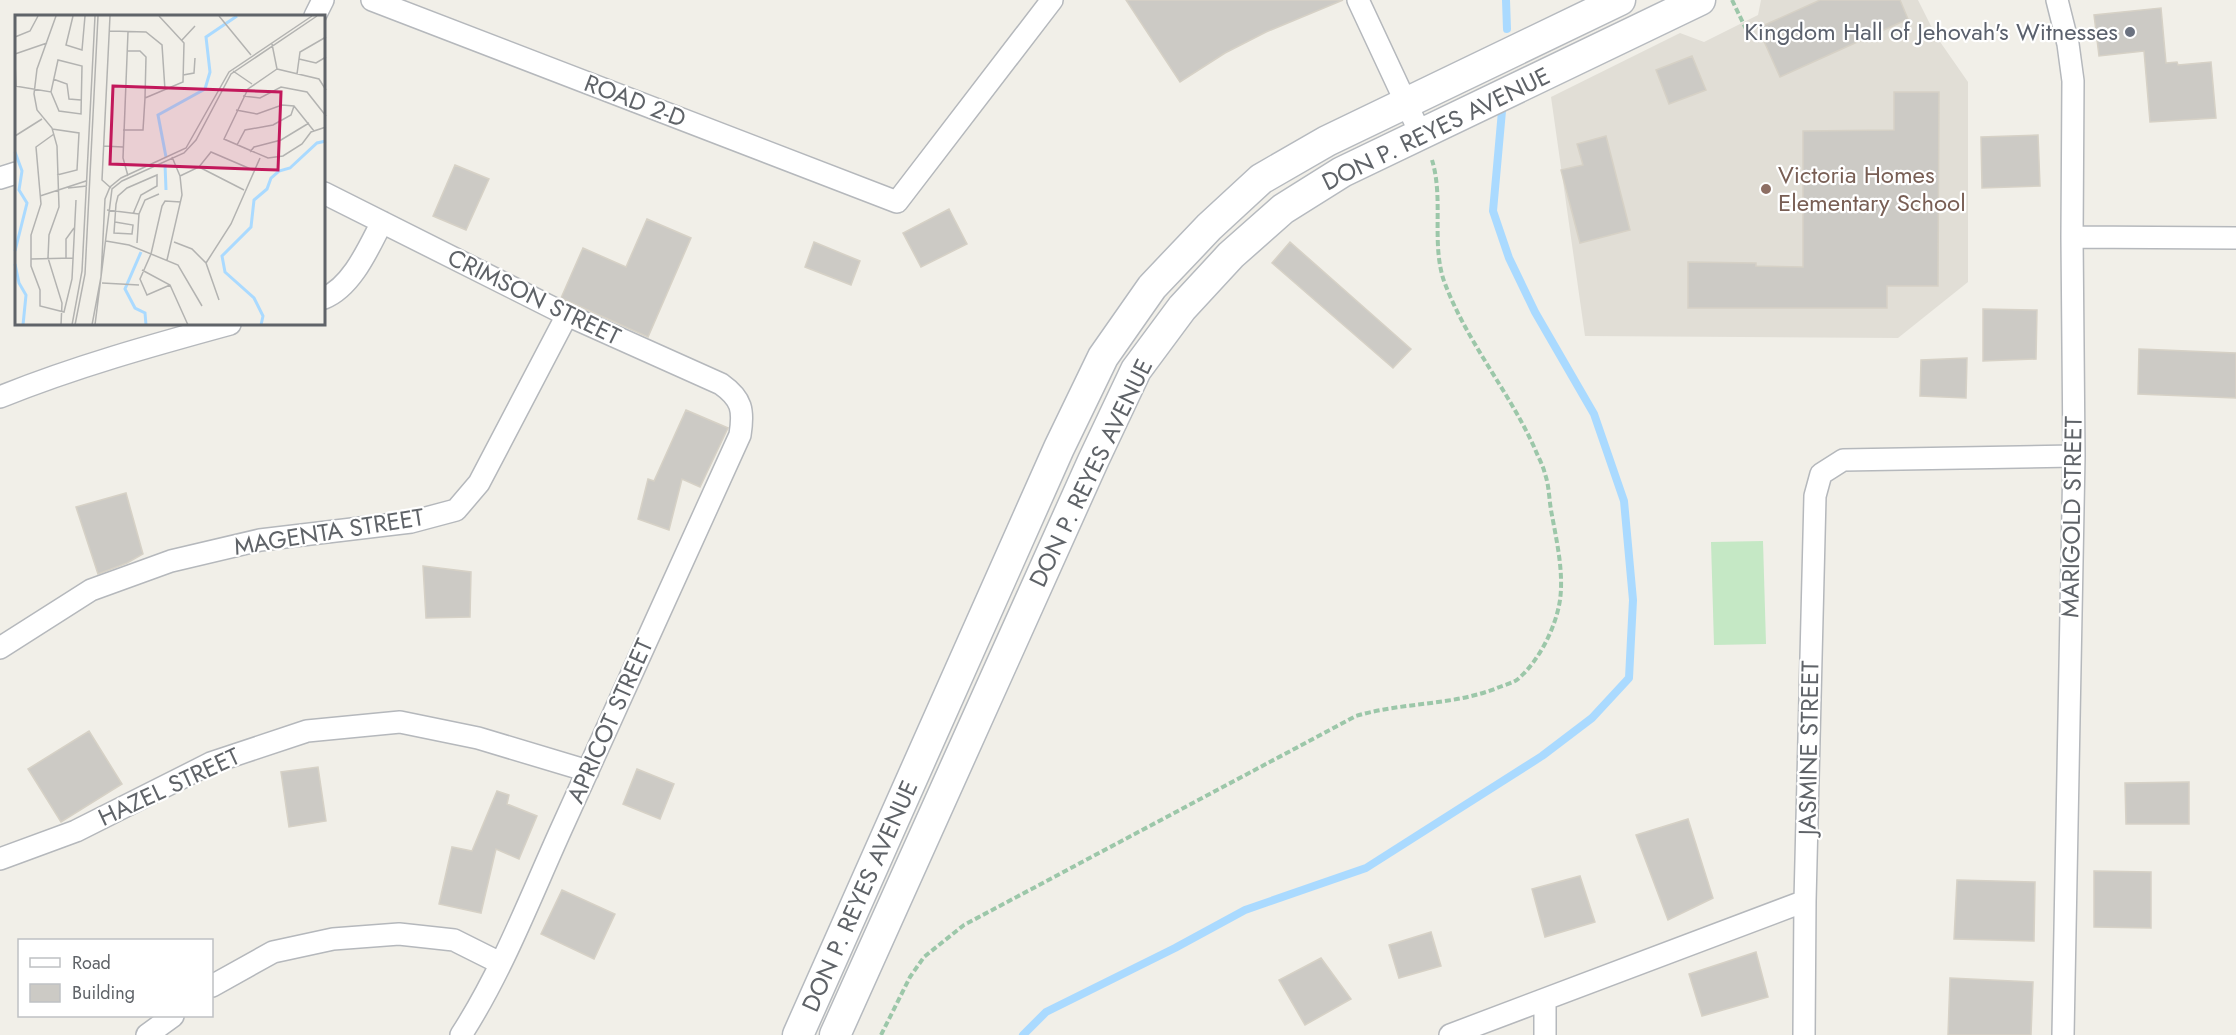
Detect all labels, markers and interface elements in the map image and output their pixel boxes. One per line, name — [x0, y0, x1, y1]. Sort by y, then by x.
place label: Kingdom Hall of Jehovah's Witnesses — [1744, 14, 2118, 49]
inset map — [15, 15, 326, 326]
marker: Kingdom Hall of Jehovah's Witnesses — [2123, 25, 2137, 39]
street label: DON P. REYES AVENUE — [1316, 58, 1556, 199]
street label: ROAD 2-D — [579, 65, 691, 136]
place label: Victoria Homes Elementary School — [1778, 157, 1966, 220]
marker: Victoria Homes Elementary School — [1759, 182, 1773, 196]
street label: CRIMSON STREET — [442, 240, 627, 354]
street label: DON P. REYES AVENUE — [1020, 353, 1161, 593]
street label: MARIGOLD STREET — [2052, 416, 2091, 618]
street label: MAGENTA STREET — [231, 499, 427, 564]
street label: APRICOT STREET — [558, 633, 661, 809]
street label: JASMINE STREET — [1789, 661, 1828, 838]
street label: HAZEL STREET — [92, 738, 245, 835]
street label: DON P. REYES AVENUE — [793, 775, 926, 1017]
legend — [18, 939, 213, 1017]
text: Road — [72, 950, 111, 976]
text: Building — [72, 980, 135, 1006]

